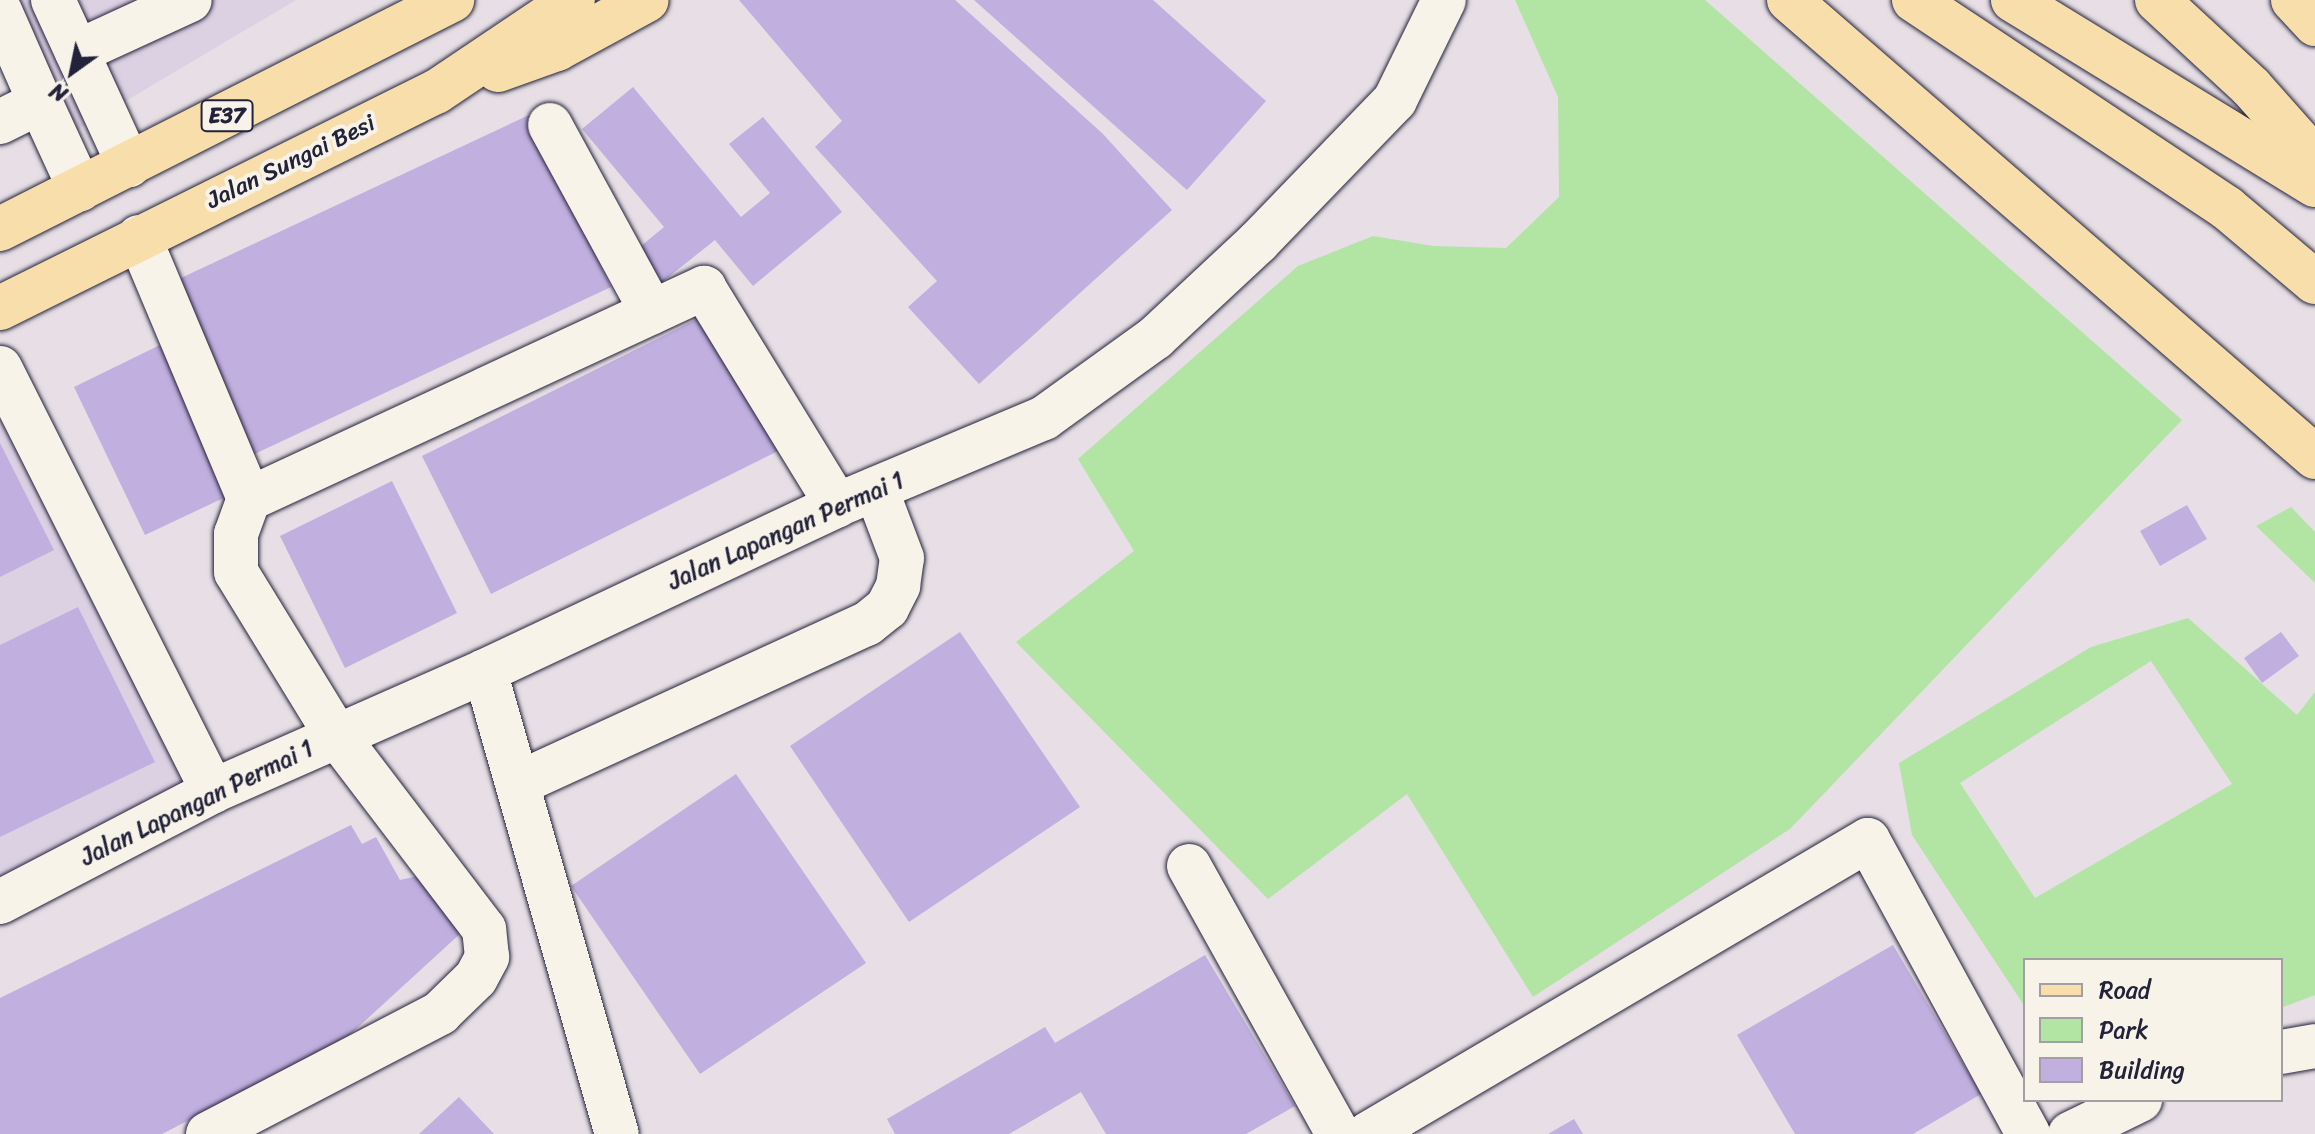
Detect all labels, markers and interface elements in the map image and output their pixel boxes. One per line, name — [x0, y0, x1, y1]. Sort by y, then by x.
north arrow — [32, 32, 112, 112]
text: N — [42, 72, 76, 113]
road number: E37 — [199, 98, 255, 134]
street label: Jalan Sungai Besi — [202, 109, 380, 215]
street label: Jalan Lapangan Permai 1 — [663, 466, 909, 596]
street label: Jalan Lapangan Permai 1 — [76, 734, 318, 872]
legend — [2023, 958, 2283, 1102]
text: Road — [2099, 969, 2150, 1011]
text: Park — [2099, 1009, 2148, 1051]
text: Building — [2099, 1049, 2185, 1091]

